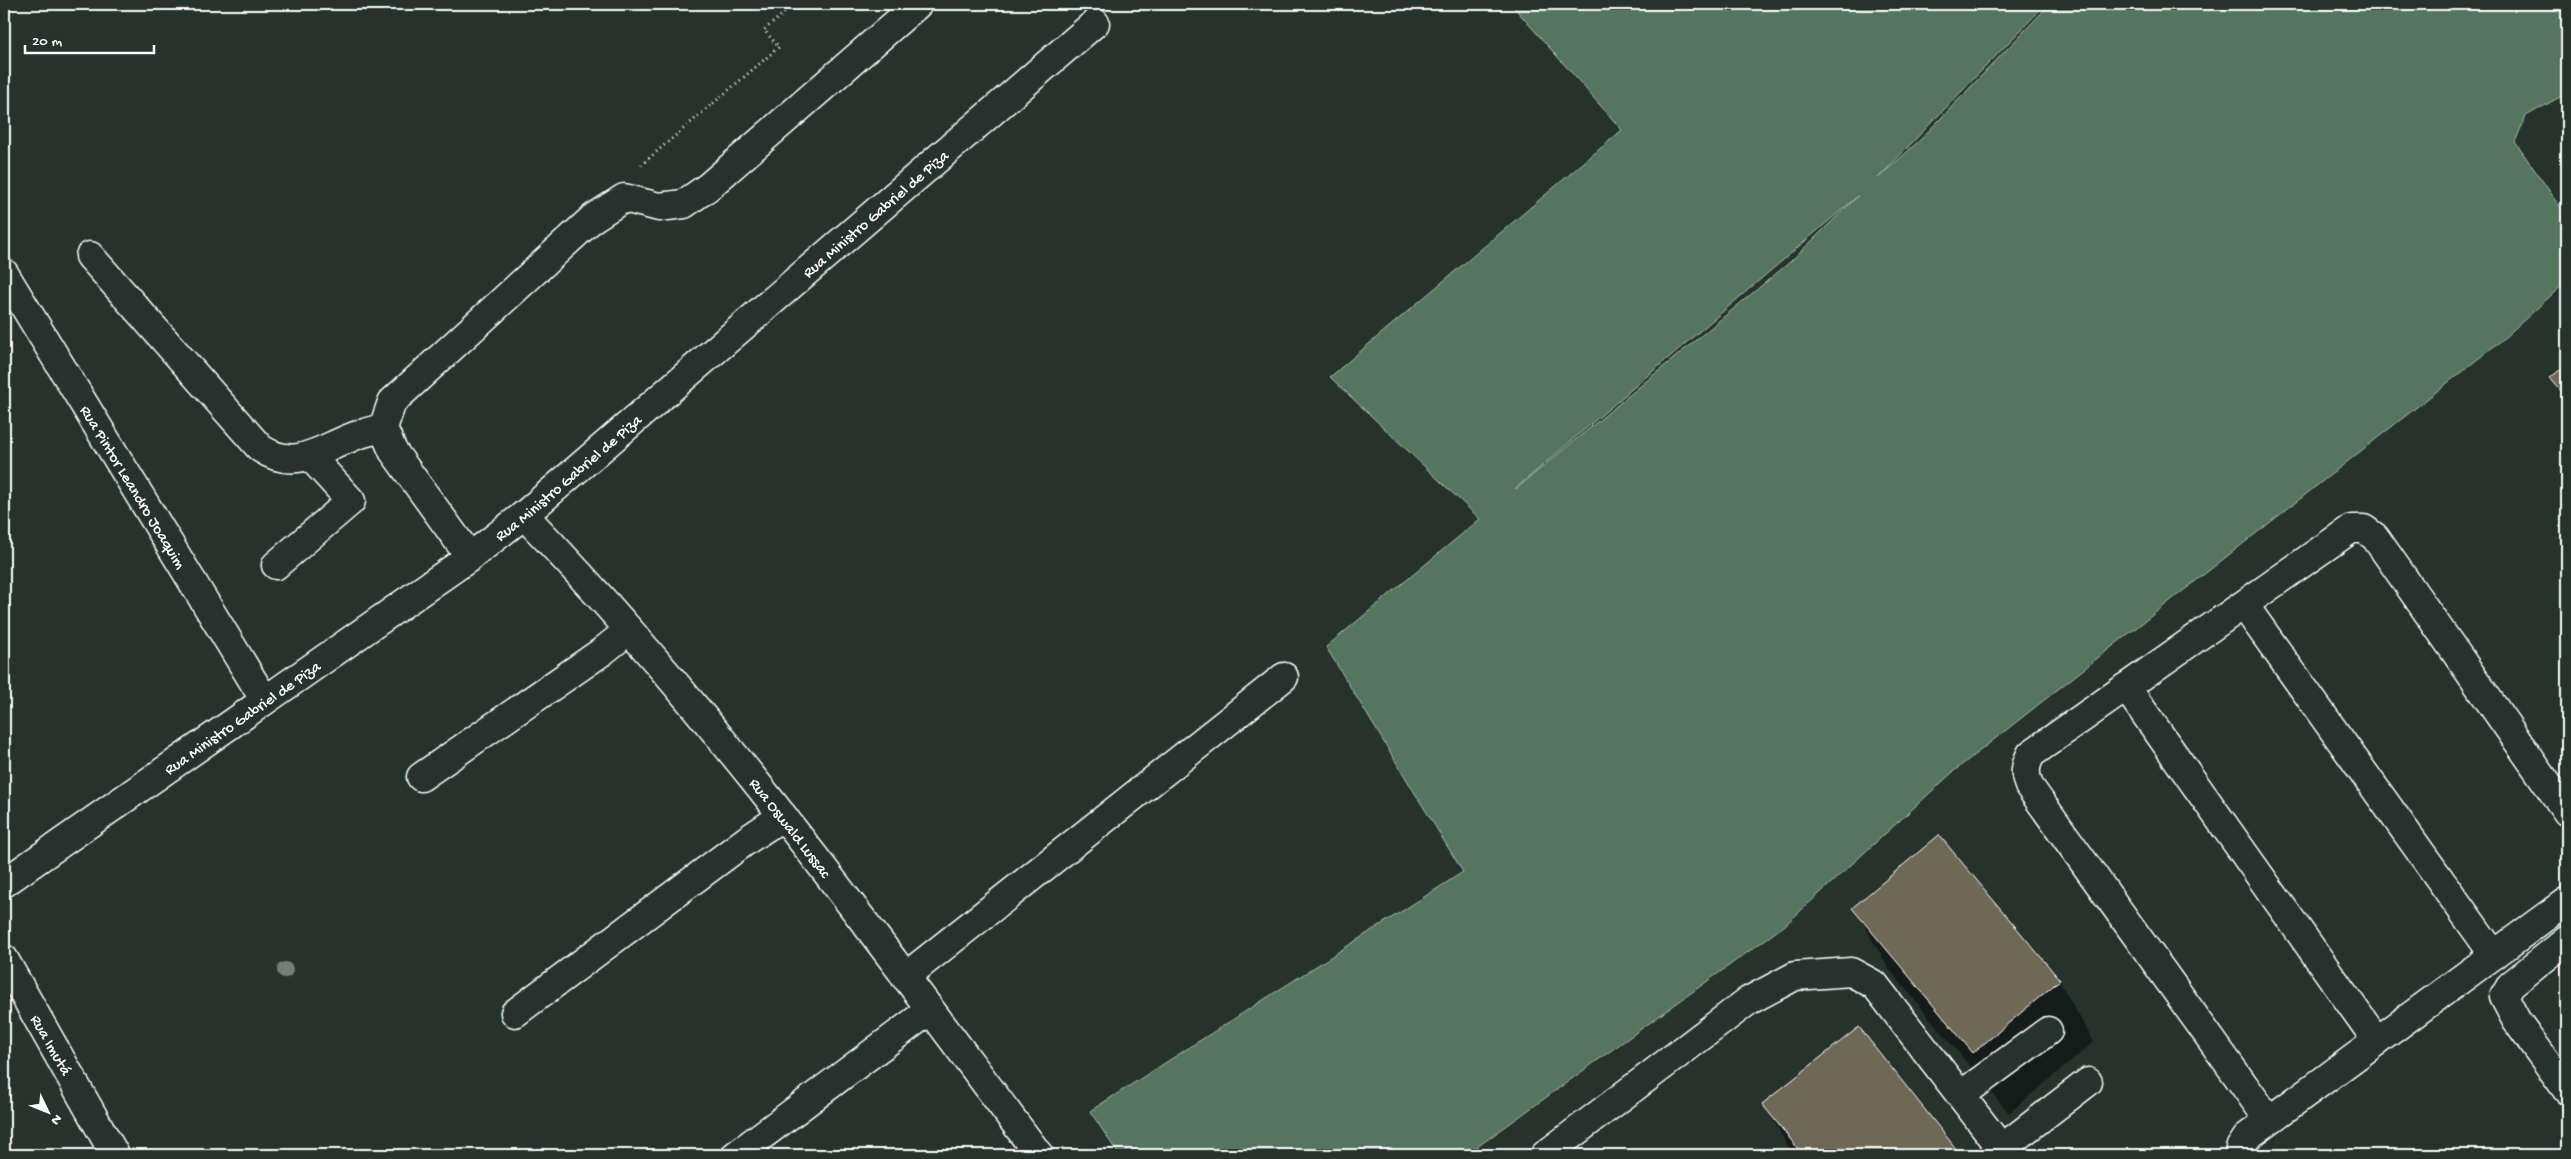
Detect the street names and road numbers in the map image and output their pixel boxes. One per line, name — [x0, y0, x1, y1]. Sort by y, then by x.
street label: Rua Ministro Gabriel de Piza — [800, 147, 955, 284]
street label: Rua Pintor Leandro Joaquim — [74, 403, 189, 574]
street label: Rua Ministro Gabriel de Piza — [492, 411, 648, 547]
street label: Rua Ministro Gabriel de Piza — [162, 658, 326, 781]
street label: Rua Oswald Lussac — [744, 775, 834, 883]
street label: Rua Imutá — [25, 1012, 75, 1081]

